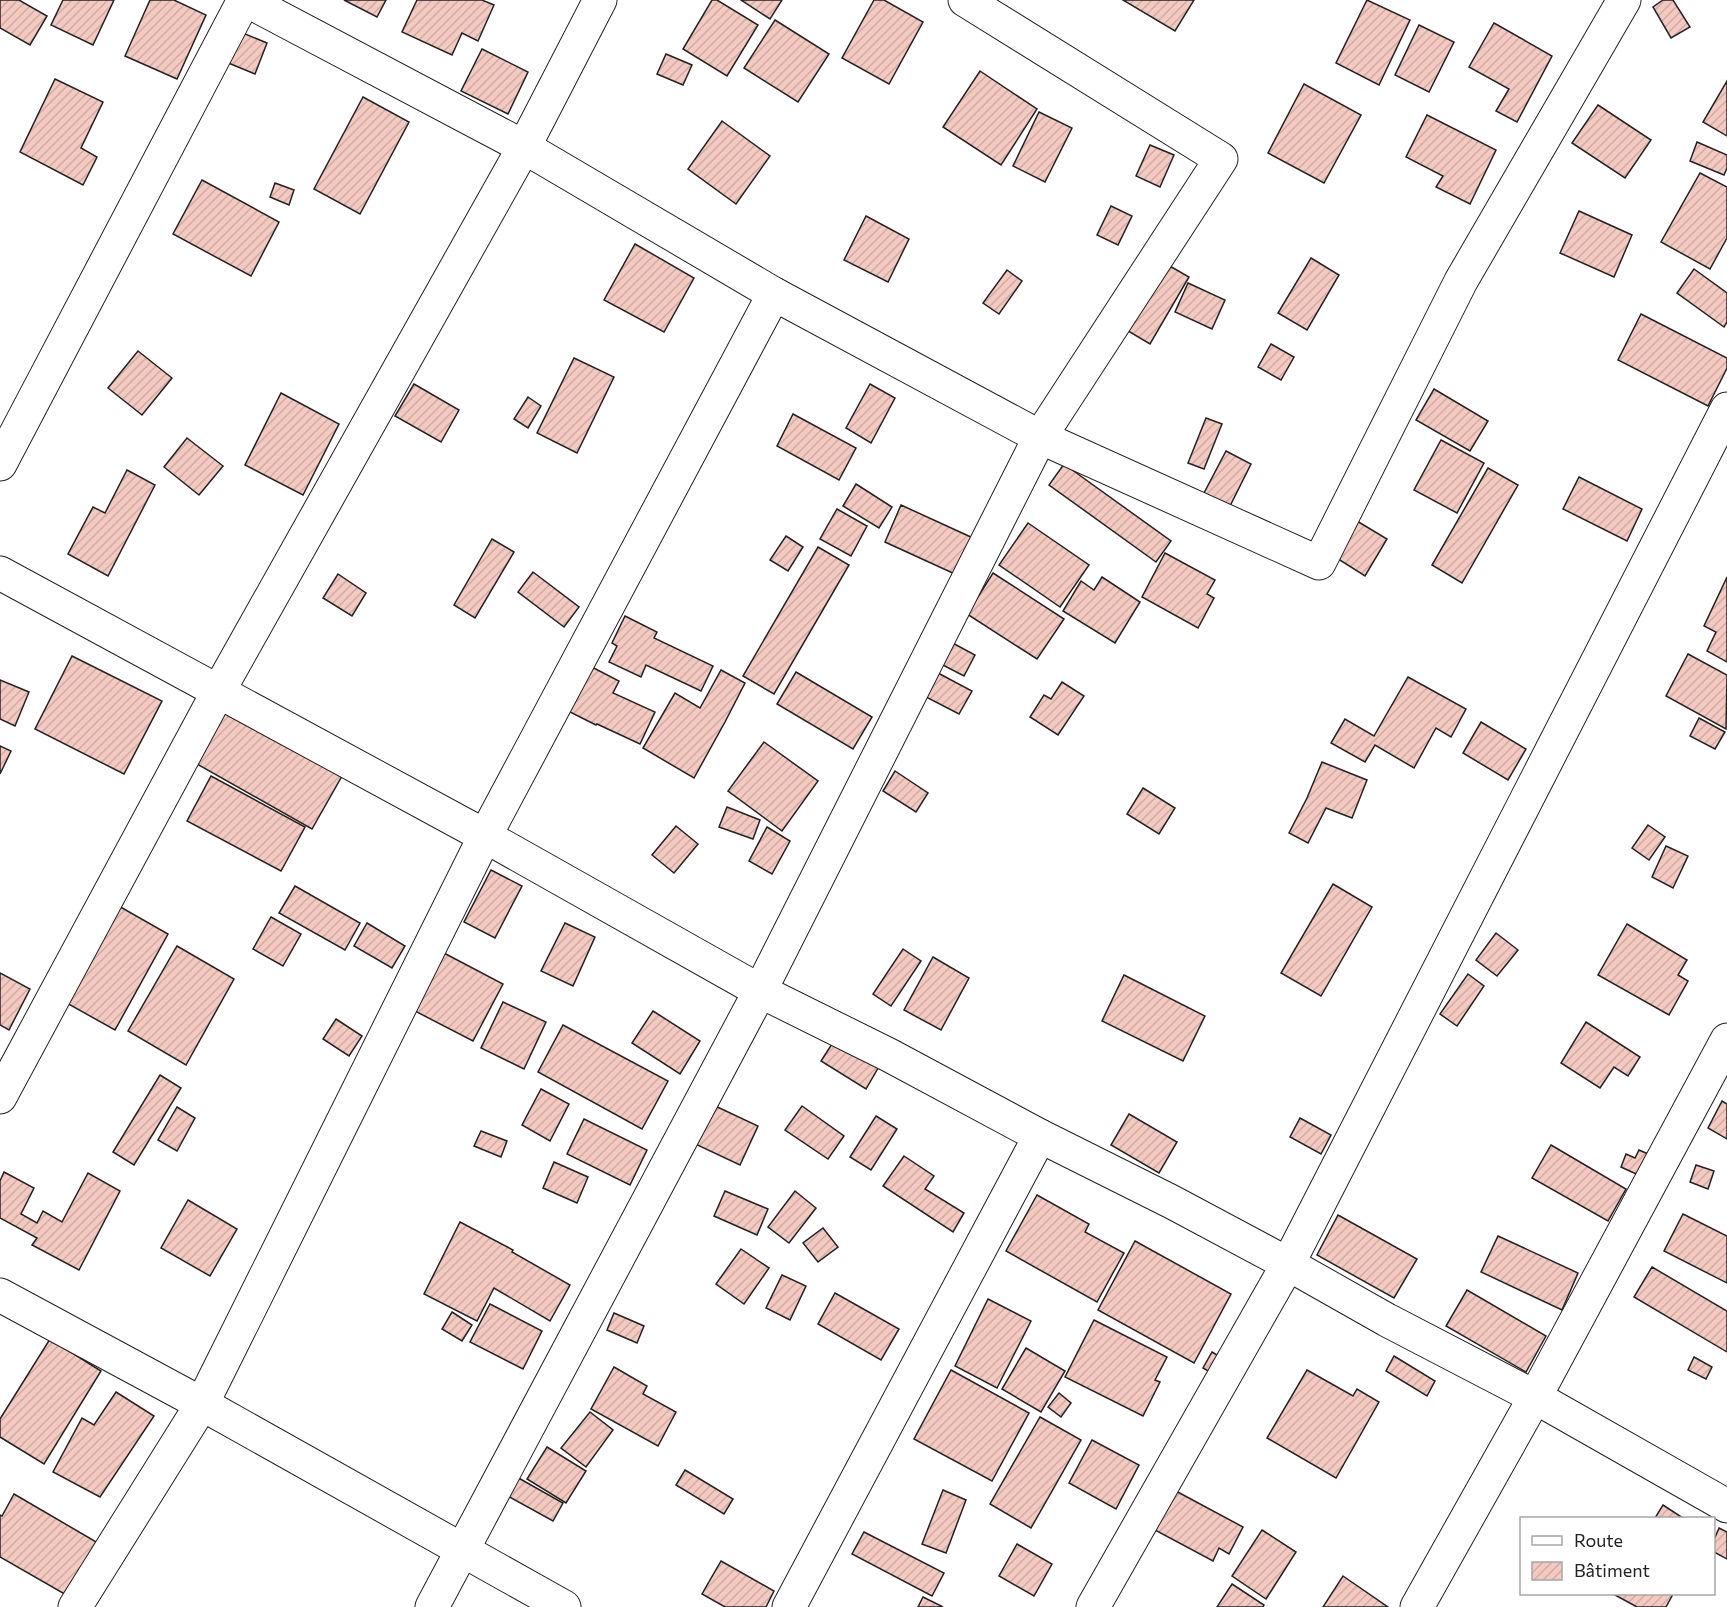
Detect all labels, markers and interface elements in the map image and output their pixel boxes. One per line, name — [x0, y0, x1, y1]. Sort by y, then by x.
legend — [1520, 1517, 1715, 1595]
text: Route — [1574, 1529, 1623, 1551]
text: Bâtiment — [1574, 1559, 1650, 1581]

